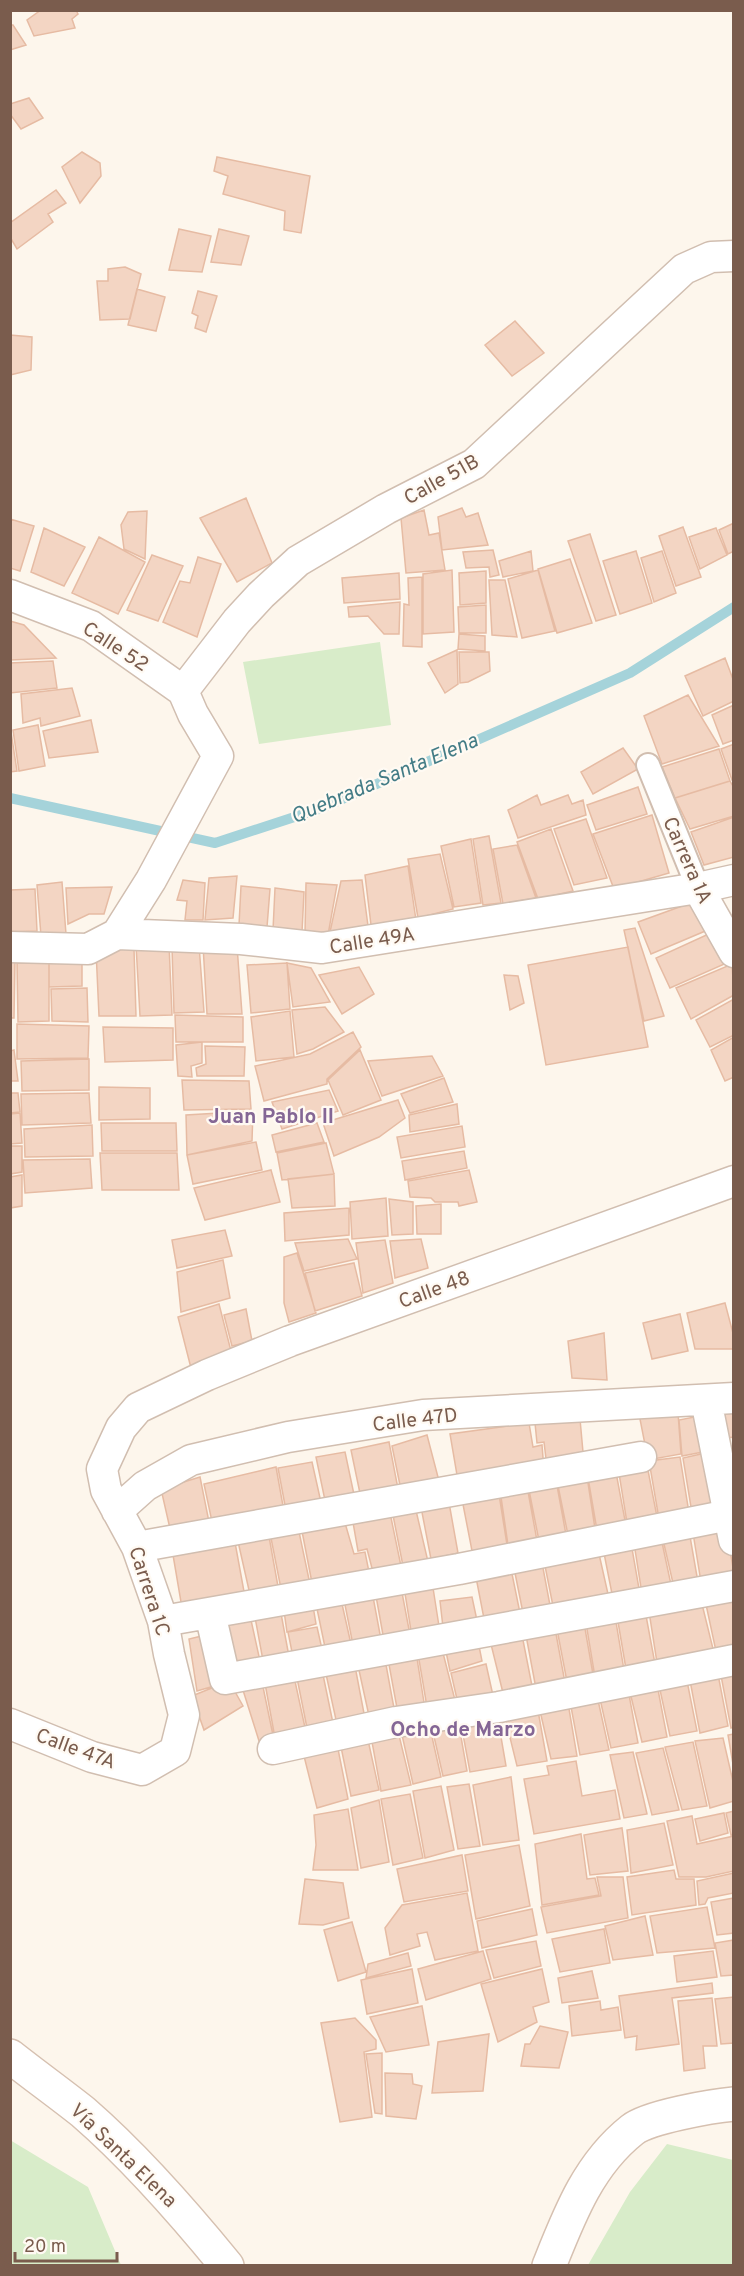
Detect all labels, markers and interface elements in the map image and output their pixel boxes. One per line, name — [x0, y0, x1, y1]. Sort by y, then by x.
street label: Calle 51B — [400, 449, 484, 512]
street label: Calle 52 — [77, 617, 153, 679]
water label: Quebrada Santa Elena — [287, 728, 483, 831]
street label: Carrera 1A — [655, 813, 717, 908]
street label: Calle 49A — [328, 922, 417, 962]
district label: Juan Pablo II — [208, 1104, 334, 1131]
street label: Calle 48 — [395, 1266, 474, 1316]
street label: Calle 47D — [371, 1403, 459, 1439]
street label: Carrera 1C — [121, 1544, 175, 1640]
district label: Ocho de Marzo — [390, 1717, 536, 1744]
street label: Calle 47A — [32, 1723, 119, 1776]
street label: Vía Santa Elena — [63, 2099, 182, 2214]
scale bar — [15, 2225, 117, 2263]
text: 20 m — [24, 2236, 66, 2259]

